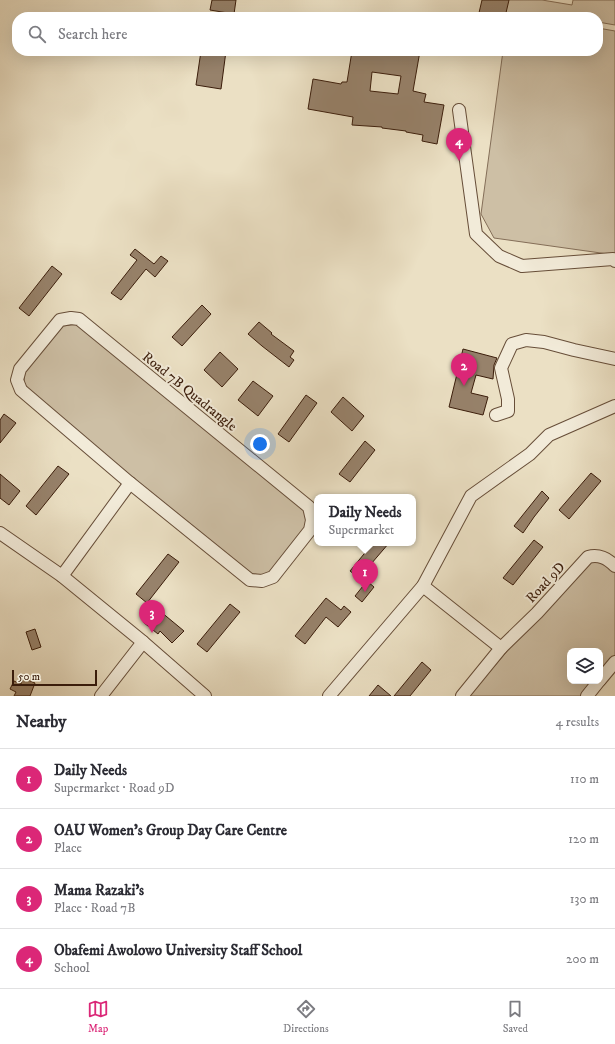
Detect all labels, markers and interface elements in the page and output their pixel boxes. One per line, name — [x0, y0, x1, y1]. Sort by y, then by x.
search box — [12, 12, 603, 56]
icon: search — [26, 23, 48, 45]
text: Search here — [58, 25, 127, 44]
pin: 4 — [446, 128, 472, 161]
street label: Road 7B Quadrangle — [138, 348, 240, 436]
pin: 2 — [451, 353, 477, 386]
your location — [250, 434, 270, 454]
popup — [314, 494, 416, 546]
text: Daily Needs — [328, 503, 402, 522]
text: Supermarket — [328, 522, 394, 538]
street label: Road 9D — [522, 558, 569, 607]
pin: 1 — [352, 559, 378, 592]
pin: 3 — [139, 600, 165, 633]
map controls — [567, 648, 603, 684]
button: layers — [567, 648, 603, 684]
scale bar — [12, 668, 97, 687]
text: 50 m — [18, 670, 40, 684]
text: Nearby — [16, 711, 66, 733]
text: 4 results — [556, 714, 599, 730]
text: Daily Needs — [54, 761, 127, 780]
text: 1 — [27, 771, 31, 787]
text: 110 m — [570, 771, 599, 787]
text: Supermarket · Road 9D — [54, 780, 174, 796]
text: OAU Women's Group Day Care Centre — [54, 821, 287, 840]
text: 2 — [26, 831, 32, 847]
text: 120 m — [568, 831, 599, 847]
text: Place — [54, 840, 82, 856]
text: Mama Razaki's — [54, 881, 144, 900]
text: 3 — [27, 891, 31, 907]
text: 130 m — [570, 891, 599, 907]
text: Place · Road 7B — [54, 900, 135, 916]
text: Obafemi Awolowo University Staff School — [54, 941, 302, 960]
text: 4 — [25, 951, 33, 967]
text: 200 m — [566, 951, 599, 967]
text: School — [54, 960, 90, 976]
tab: Map — [87, 998, 109, 1036]
tab: Directions — [283, 998, 329, 1036]
tab: Saved — [503, 998, 528, 1036]

